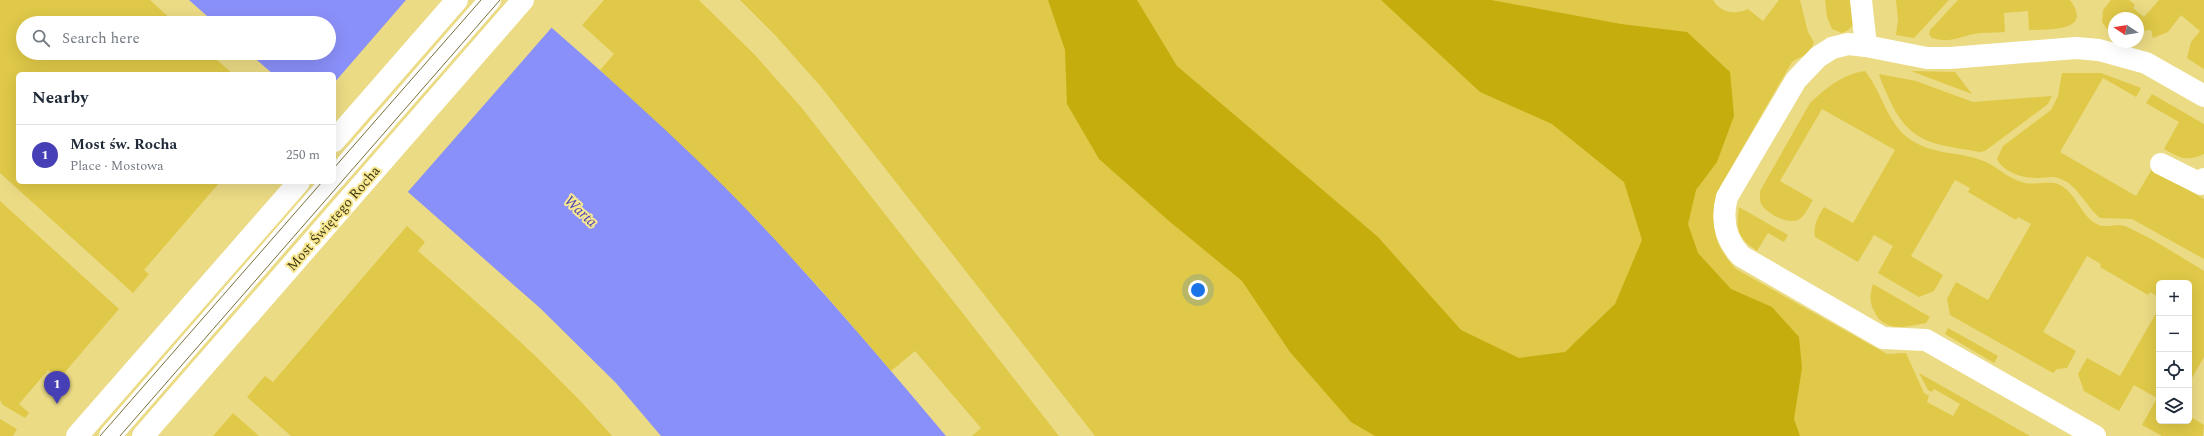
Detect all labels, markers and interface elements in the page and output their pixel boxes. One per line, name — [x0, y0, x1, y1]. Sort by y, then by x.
north arrow — [2108, 12, 2144, 48]
search box — [16, 16, 336, 60]
icon: search — [30, 27, 52, 49]
text: Search here — [62, 27, 140, 50]
text: Nearby — [32, 85, 88, 111]
text: Most św. Rocha — [70, 133, 177, 156]
text: 1 — [41, 145, 49, 165]
text: 250 m — [286, 145, 320, 165]
text: Place · Mostowa — [70, 156, 163, 176]
street label: Most Świętego Rocha — [282, 161, 385, 276]
water label: Warta — [559, 190, 603, 233]
your location — [1188, 280, 1208, 300]
map controls — [2156, 280, 2192, 424]
button: + — [2156, 280, 2192, 316]
button: − — [2156, 316, 2192, 352]
button: locate — [2156, 352, 2192, 388]
pin: 1 — [44, 371, 70, 404]
button: layers — [2156, 388, 2192, 424]

